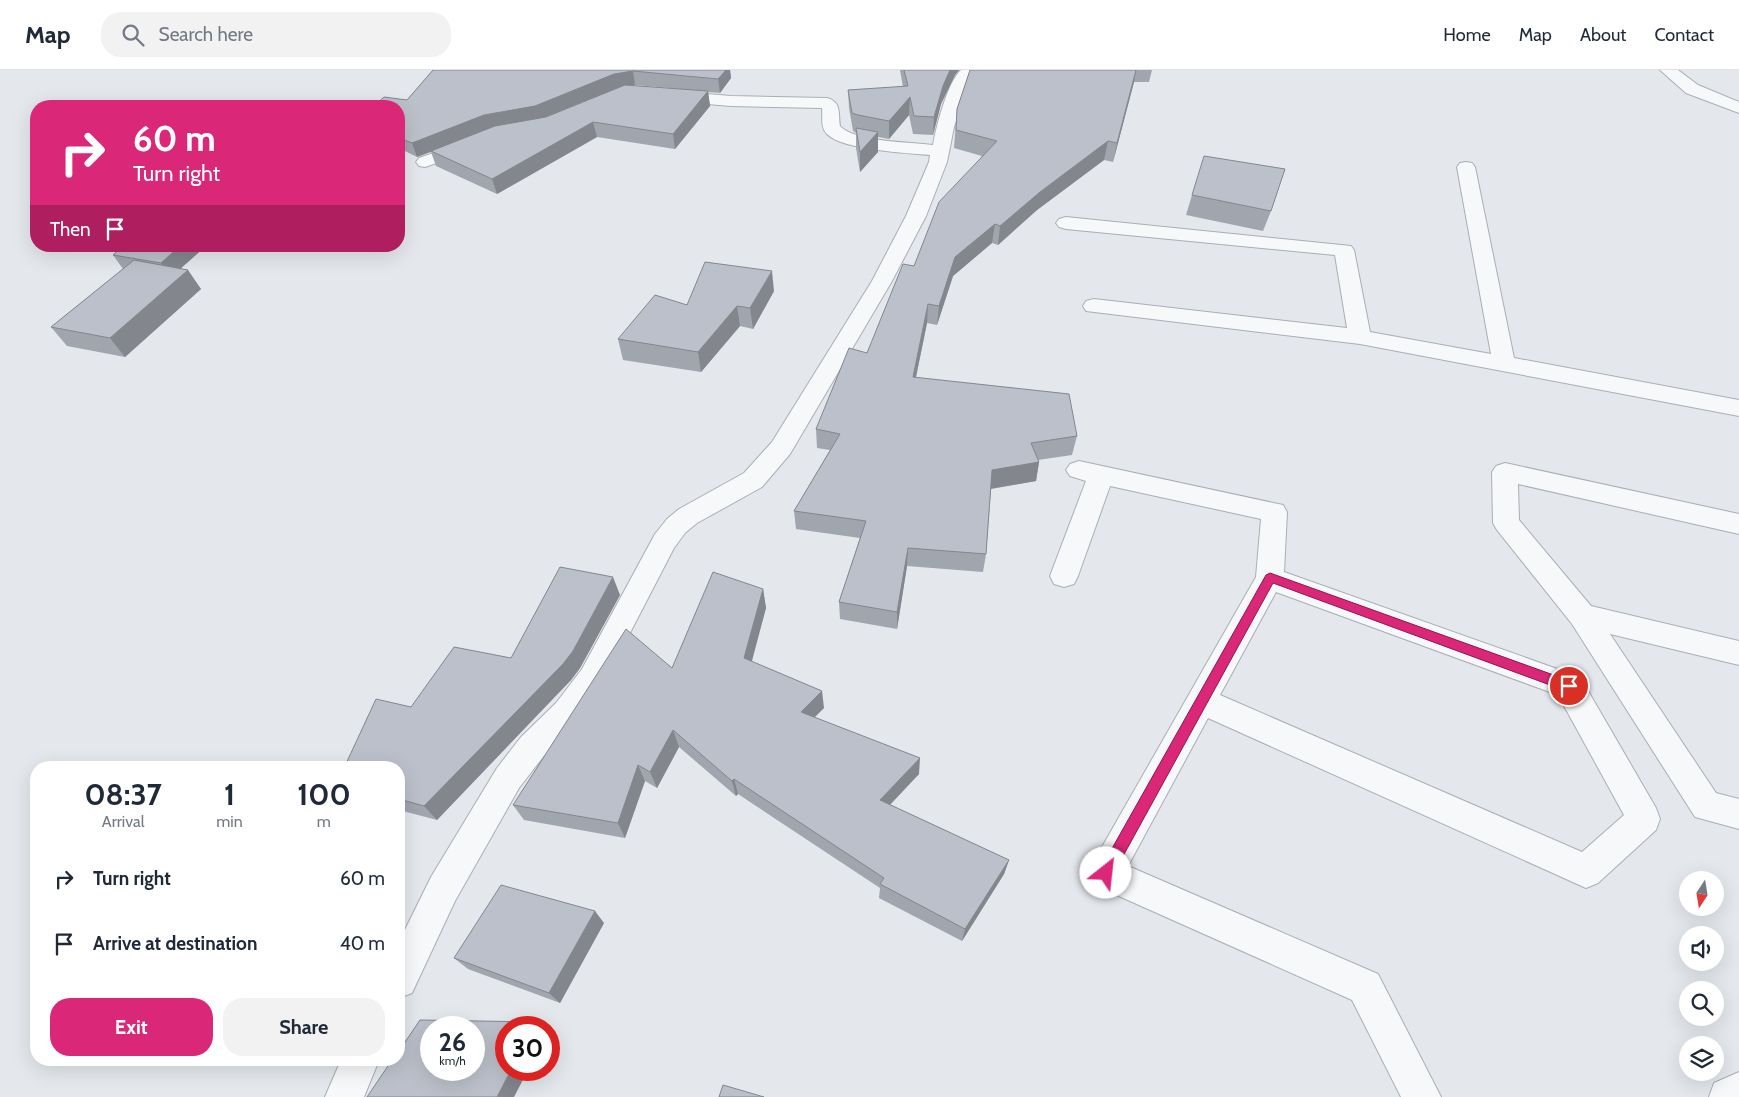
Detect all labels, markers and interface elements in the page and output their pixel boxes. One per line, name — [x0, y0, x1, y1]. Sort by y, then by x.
search box — [101, 12, 451, 57]
text: Map — [25, 20, 71, 49]
icon: search — [119, 21, 147, 49]
text: Search here — [159, 23, 253, 46]
text: Home — [1443, 24, 1491, 46]
text: Map — [1519, 24, 1552, 46]
text: About — [1580, 24, 1626, 46]
text: Contact — [1654, 24, 1714, 46]
text: 60 m — [133, 117, 216, 160]
icon: right — [50, 120, 115, 185]
text: Turn right — [133, 160, 220, 187]
icon: arrive — [101, 215, 129, 243]
text: Then — [50, 218, 91, 241]
pin — [1548, 665, 1590, 707]
icon: arrive — [1555, 672, 1583, 700]
text: 08:37 — [84, 776, 162, 813]
text: 1 — [224, 776, 235, 813]
text: 100 — [297, 776, 351, 813]
text: Arrival — [102, 812, 144, 831]
text: min — [216, 812, 243, 831]
text: m — [317, 812, 331, 831]
position arrow — [1079, 846, 1131, 898]
icon: right — [50, 865, 78, 893]
text: Turn right — [93, 867, 171, 890]
text: 60 m — [340, 867, 385, 890]
north arrow — [1679, 871, 1724, 916]
map controls — [1679, 871, 1724, 1081]
button: sound — [1679, 926, 1724, 971]
icon: arrive — [50, 930, 78, 958]
text: Arrive at destination — [93, 932, 257, 955]
text: 40 m — [340, 932, 385, 955]
button: search — [1679, 981, 1724, 1026]
button: Exit — [50, 998, 213, 1056]
button: Share — [223, 998, 385, 1056]
speed limit sign: 30 — [495, 1016, 560, 1081]
text: 26 — [439, 1027, 466, 1057]
button: layers — [1679, 1036, 1724, 1081]
text: km/h — [439, 1053, 466, 1068]

